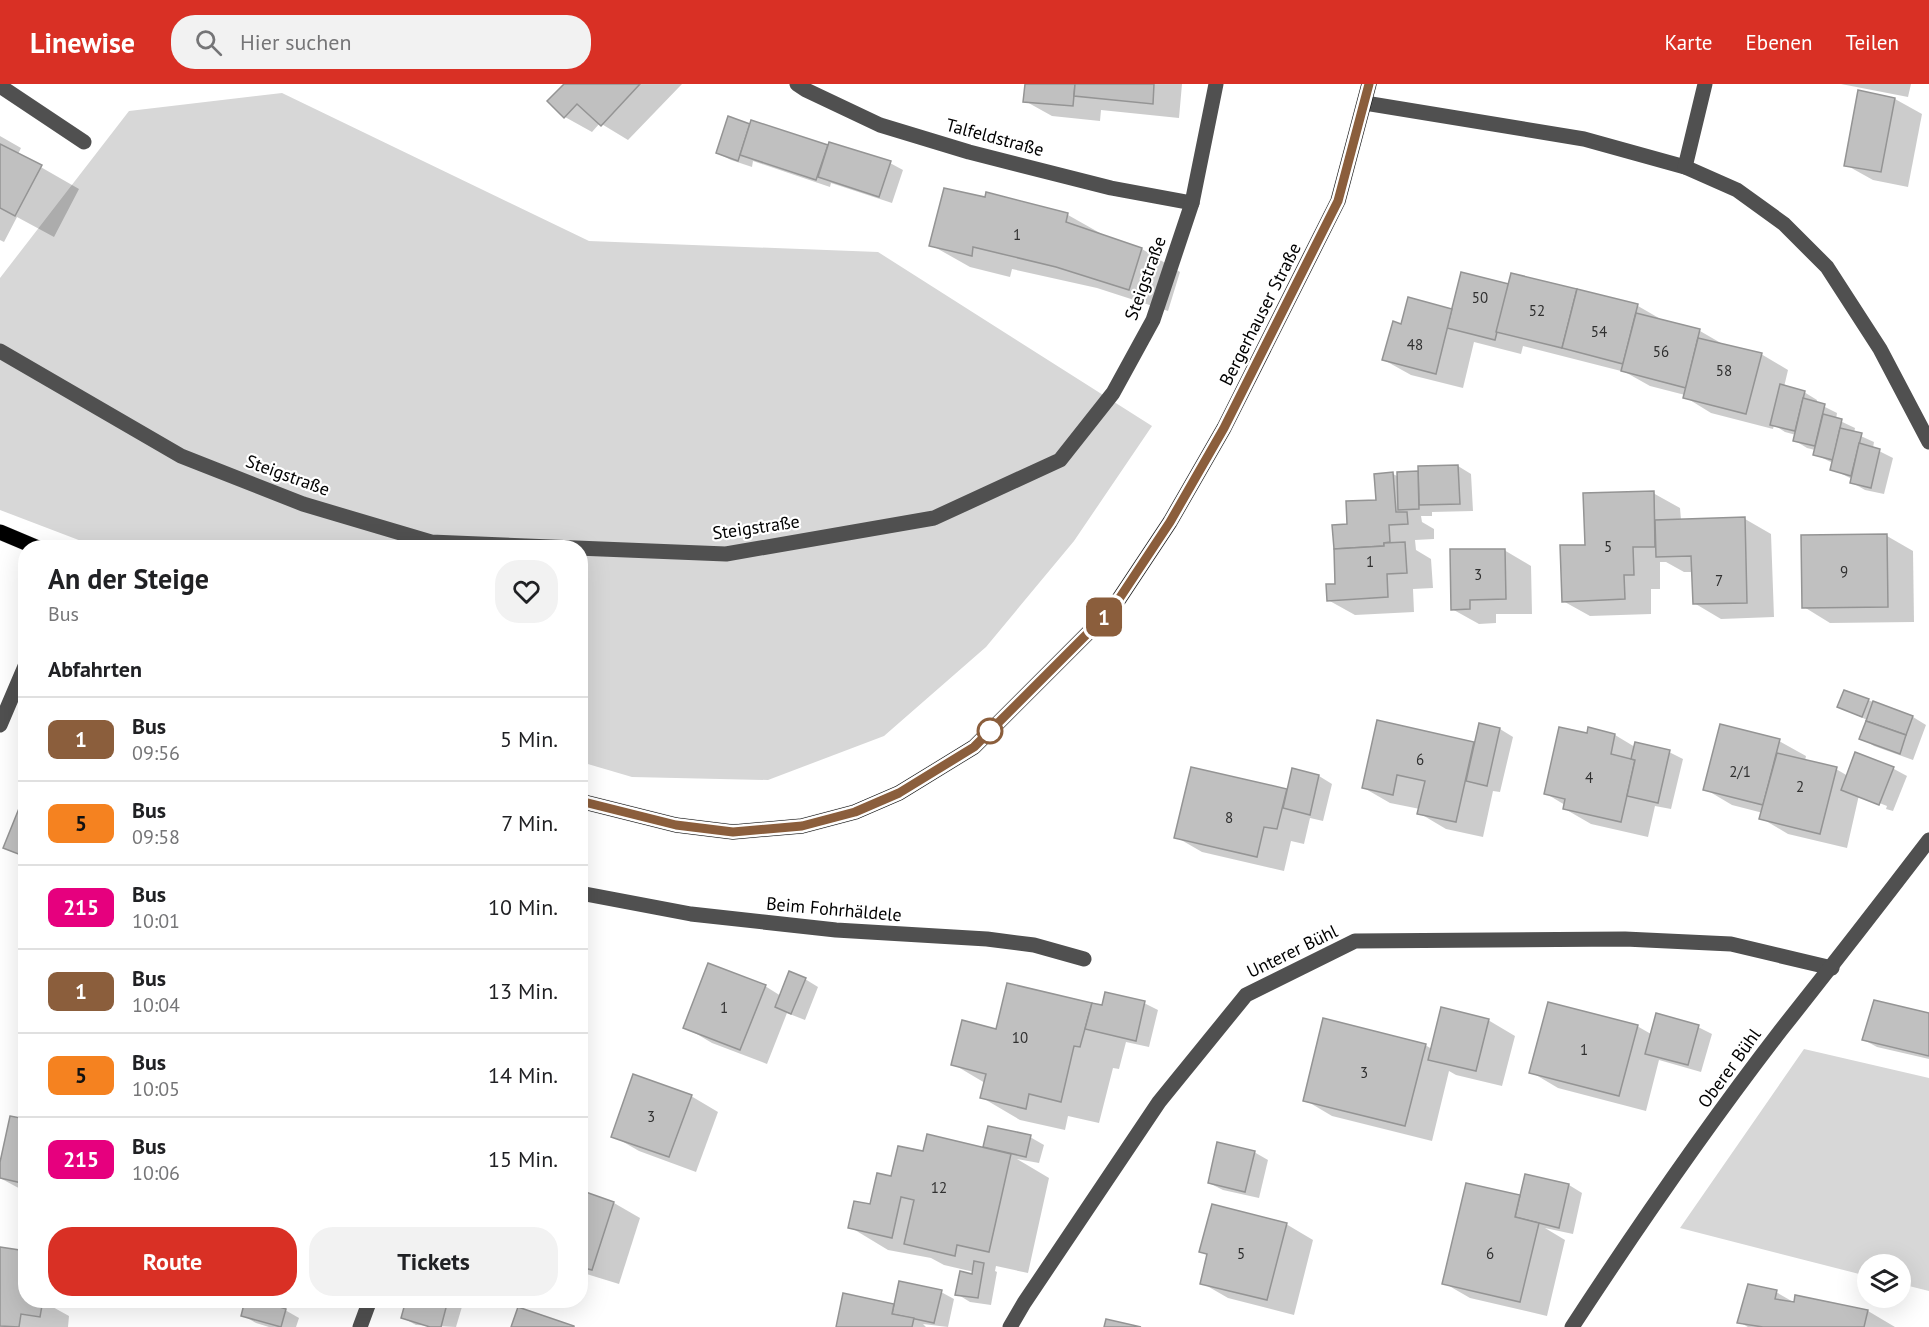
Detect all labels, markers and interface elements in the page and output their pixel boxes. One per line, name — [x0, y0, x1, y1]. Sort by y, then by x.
search box — [171, 15, 591, 69]
text: Linewise — [30, 24, 135, 61]
icon: search — [192, 26, 225, 59]
text: Hier suchen — [240, 28, 352, 56]
text: Karte — [1665, 29, 1713, 56]
text: Ebenen — [1746, 29, 1812, 56]
text: Teilen — [1845, 29, 1899, 56]
street label: Talfeldstraße — [944, 113, 1046, 161]
house number: 1 — [1013, 225, 1021, 244]
street label: Steigstraße — [1119, 233, 1171, 323]
street label: Bergerhauser Straße — [1214, 239, 1306, 389]
house number: 50 — [1472, 288, 1488, 307]
house number: 52 — [1529, 301, 1545, 320]
house number: 54 — [1591, 322, 1607, 341]
house number: 48 — [1407, 335, 1423, 354]
house number: 56 — [1653, 342, 1669, 361]
house number: 58 — [1716, 361, 1732, 380]
street label: Steigstraße — [243, 449, 333, 501]
street label: Steigstraße — [711, 510, 801, 544]
house number: 5 — [1604, 537, 1612, 556]
house number: 1 — [1366, 552, 1374, 571]
text: An der Steige — [48, 560, 209, 597]
button: heart — [495, 560, 558, 623]
house number: 9 — [1840, 562, 1848, 581]
house number: 3 — [1474, 565, 1482, 584]
house number: 7 — [1715, 571, 1723, 590]
line badge: 1 — [1084, 598, 1124, 636]
text: Bus — [48, 601, 79, 627]
text: 1 — [1098, 604, 1110, 631]
text: Abfahrten — [48, 655, 142, 683]
text: Bus — [132, 712, 166, 740]
unlabelled marker — [977, 718, 1003, 744]
text: 5 Min. — [500, 725, 558, 753]
text: 1 — [75, 726, 87, 753]
text: 09:56 — [132, 740, 180, 766]
house number: 6 — [1416, 750, 1424, 769]
house number: 2/1 — [1729, 762, 1751, 781]
house number: 4 — [1585, 768, 1593, 787]
house number: 2 — [1796, 777, 1804, 796]
text: Bus — [132, 796, 166, 824]
house number: 8 — [1225, 808, 1233, 827]
text: 7 Min. — [501, 809, 558, 837]
text: 5 — [75, 810, 87, 837]
text: 09:58 — [132, 824, 180, 850]
text: Bus — [132, 880, 166, 908]
street label: Beim Fohrhäldele — [765, 892, 903, 926]
text: 10 Min. — [488, 893, 558, 921]
text: 215 — [63, 894, 99, 921]
text: 10:01 — [132, 908, 180, 934]
street label: Unterer Bühl — [1243, 919, 1342, 983]
text: Bus — [132, 964, 166, 992]
text: 13 Min. — [488, 977, 558, 1005]
text: 1 — [75, 978, 87, 1005]
text: 10:04 — [132, 992, 180, 1018]
house number: 1 — [720, 998, 728, 1017]
street label: Oberer Bühl — [1692, 1023, 1766, 1112]
house number: 10 — [1012, 1028, 1028, 1047]
house number: 1 — [1580, 1040, 1588, 1059]
text: Bus — [132, 1048, 166, 1076]
text: 14 Min. — [488, 1061, 558, 1089]
text: 5 — [75, 1062, 87, 1089]
house number: 3 — [1360, 1063, 1368, 1082]
text: 10:05 — [132, 1076, 180, 1102]
house number: 3 — [647, 1107, 655, 1126]
text: Bus — [132, 1132, 166, 1160]
text: 15 Min. — [488, 1145, 558, 1173]
text: 215 — [63, 1146, 99, 1173]
text: 10:06 — [132, 1160, 180, 1186]
house number: 12 — [931, 1178, 947, 1197]
button: Route — [48, 1227, 297, 1296]
button: Tickets — [309, 1227, 558, 1296]
house number: 5 — [1237, 1244, 1245, 1263]
house number: 6 — [1486, 1244, 1494, 1263]
map controls — [1857, 1254, 1911, 1308]
button: layers — [1857, 1254, 1911, 1308]

